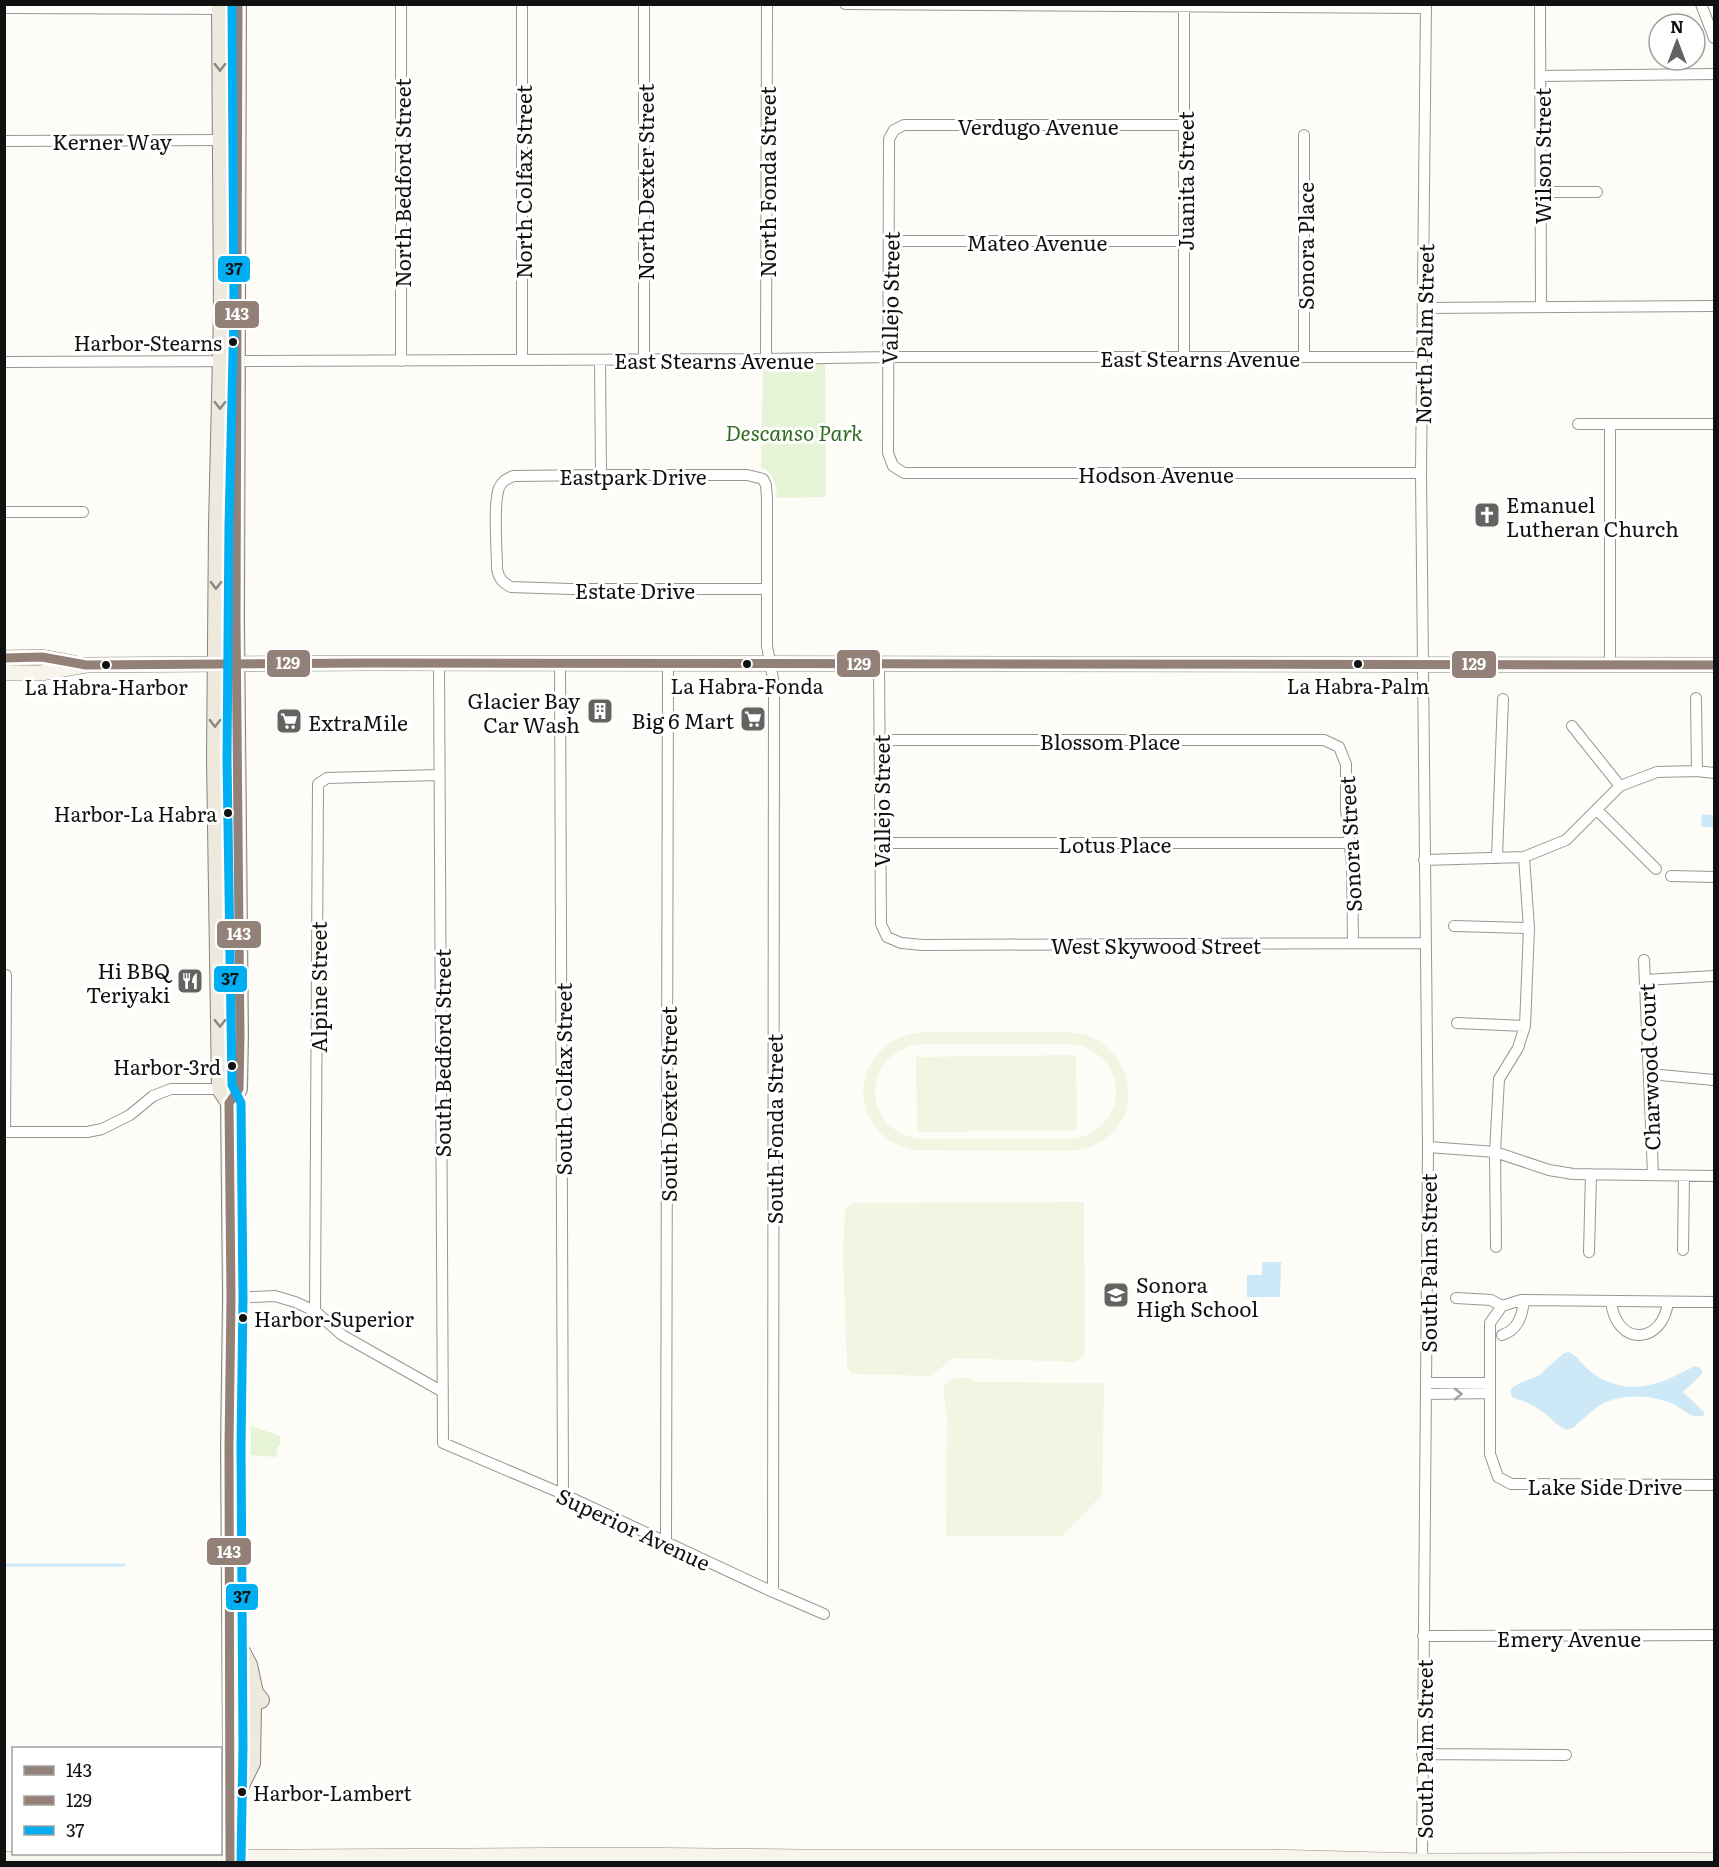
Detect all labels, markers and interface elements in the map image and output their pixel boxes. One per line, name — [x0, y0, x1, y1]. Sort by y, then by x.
north arrow — [1647, 12, 1707, 72]
text: N — [1670, 14, 1684, 38]
one-way arrow — [214, 63, 226, 72]
street label: North Bedford Street — [386, 78, 417, 288]
street label: North Dexter Street — [629, 83, 660, 281]
street label: North Colfax Street — [507, 84, 538, 279]
street label: North Fonda Street — [751, 86, 782, 278]
street label: Wilson Street — [1526, 87, 1557, 224]
street label: Verdugo Avenue — [957, 110, 1119, 141]
street label: Juanita Street — [1169, 111, 1200, 251]
street label: Kerner Way — [52, 125, 173, 156]
street label: Sonora Place — [1289, 182, 1320, 310]
street label: Mateo Avenue — [967, 226, 1108, 257]
street label: Vallejo Street — [872, 231, 906, 365]
street label: North Palm Street — [1406, 243, 1440, 425]
line badge: 37 — [217, 255, 251, 283]
text: 37 — [225, 256, 243, 280]
line badge: 143 — [214, 300, 260, 329]
text: 143 — [225, 301, 249, 325]
place label: Harbor-Stearns — [74, 327, 222, 357]
marker: Harbor-Stearns — [227, 336, 239, 348]
street label: East Stearns Avenue — [1100, 342, 1300, 373]
street label: East Stearns Avenue — [614, 344, 814, 375]
one-way arrow — [214, 401, 226, 410]
park label: Descanso Park — [725, 416, 863, 447]
street label: Hodson Avenue — [1078, 458, 1234, 489]
street label: Eastpark Drive — [559, 460, 707, 491]
place label: Emanuel Lutheran Church — [1506, 488, 1679, 543]
church icon: Emanuel Lutheran Church — [1472, 500, 1502, 530]
street label: Estate Drive — [575, 574, 695, 605]
one-way arrow — [210, 580, 222, 589]
line badge: 129 — [266, 649, 311, 678]
line badge: 129 — [836, 649, 881, 678]
text: 129 — [276, 650, 300, 674]
line badge: 129 — [1451, 650, 1497, 679]
text: 129 — [847, 651, 871, 675]
text: 129 — [1462, 651, 1486, 675]
marker: La Habra-Fonda — [741, 658, 753, 670]
marker: La Habra-Palm — [1352, 658, 1364, 670]
marker: La Habra-Harbor — [100, 659, 112, 671]
place label: La Habra-Fonda — [671, 670, 824, 700]
place label: La Habra-Palm — [1287, 670, 1429, 700]
place label: La Habra-Harbor — [24, 671, 188, 701]
place label: Glacier Bay Car Wash — [468, 684, 581, 739]
building icon: Glacier Bay Car Wash — [585, 696, 615, 726]
place label: Big 6 Mart — [632, 704, 735, 735]
supermarket icon: Big 6 Mart — [738, 704, 768, 734]
supermarket icon: ExtraMile — [274, 706, 304, 736]
place label: ExtraMile — [308, 706, 408, 737]
one-way arrow — [209, 719, 221, 728]
street label: Blossom Place — [1040, 725, 1180, 756]
street label: Vallejo Street — [865, 734, 896, 868]
street label: Sonora Street — [1330, 775, 1368, 913]
place label: Harbor-La Habra — [54, 798, 217, 828]
marker: Harbor-La Habra — [222, 807, 234, 819]
street label: Lotus Place — [1059, 828, 1171, 859]
line badge: 143 — [216, 920, 262, 949]
text: 143 — [227, 921, 251, 945]
street label: Alpine Street — [302, 921, 333, 1053]
street label: West Skywood Street — [1051, 929, 1262, 960]
street label: South Bedford Street — [426, 948, 457, 1157]
place label: Hi BBQ Teriyaki — [86, 954, 173, 1009]
line badge: 37 — [213, 965, 248, 993]
restaurant icon: Hi BBQ Teriyaki — [175, 966, 205, 996]
text: 37 — [221, 966, 239, 990]
street label: South Colfax Street — [547, 982, 578, 1176]
street label: Charwood Court — [1630, 982, 1666, 1151]
street label: South Dexter Street — [652, 1006, 683, 1202]
one-way arrow — [213, 1019, 226, 1028]
street label: South Fonda Street — [758, 1033, 789, 1224]
place label: Harbor-3rd — [113, 1051, 221, 1081]
marker: Harbor-3rd — [226, 1060, 238, 1072]
street label: South Palm Street — [1412, 1173, 1443, 1353]
place label: Sonora High School — [1136, 1268, 1258, 1323]
school or university icon: Sonora High School — [1101, 1280, 1131, 1310]
place label: Harbor-Superior — [254, 1303, 415, 1333]
marker: Harbor-Superior — [237, 1312, 249, 1324]
one-way arrow — [1453, 1387, 1462, 1400]
street label: Lake Side Drive — [1528, 1470, 1683, 1501]
street label: Superior Avenue — [552, 1479, 716, 1577]
line badge: 143 — [206, 1537, 252, 1566]
text: 143 — [217, 1539, 241, 1563]
line badge: 37 — [225, 1583, 259, 1611]
text: 37 — [233, 1584, 251, 1608]
street label: Emery Avenue — [1497, 1622, 1641, 1653]
street label: South Palm Street — [1408, 1659, 1439, 1839]
legend — [12, 1747, 222, 1855]
text: 143 — [66, 1756, 92, 1783]
place label: Harbor-Lambert — [253, 1777, 412, 1807]
text: 129 — [66, 1786, 92, 1813]
marker: Harbor-Lambert — [236, 1786, 248, 1798]
text: 37 — [66, 1816, 84, 1843]

